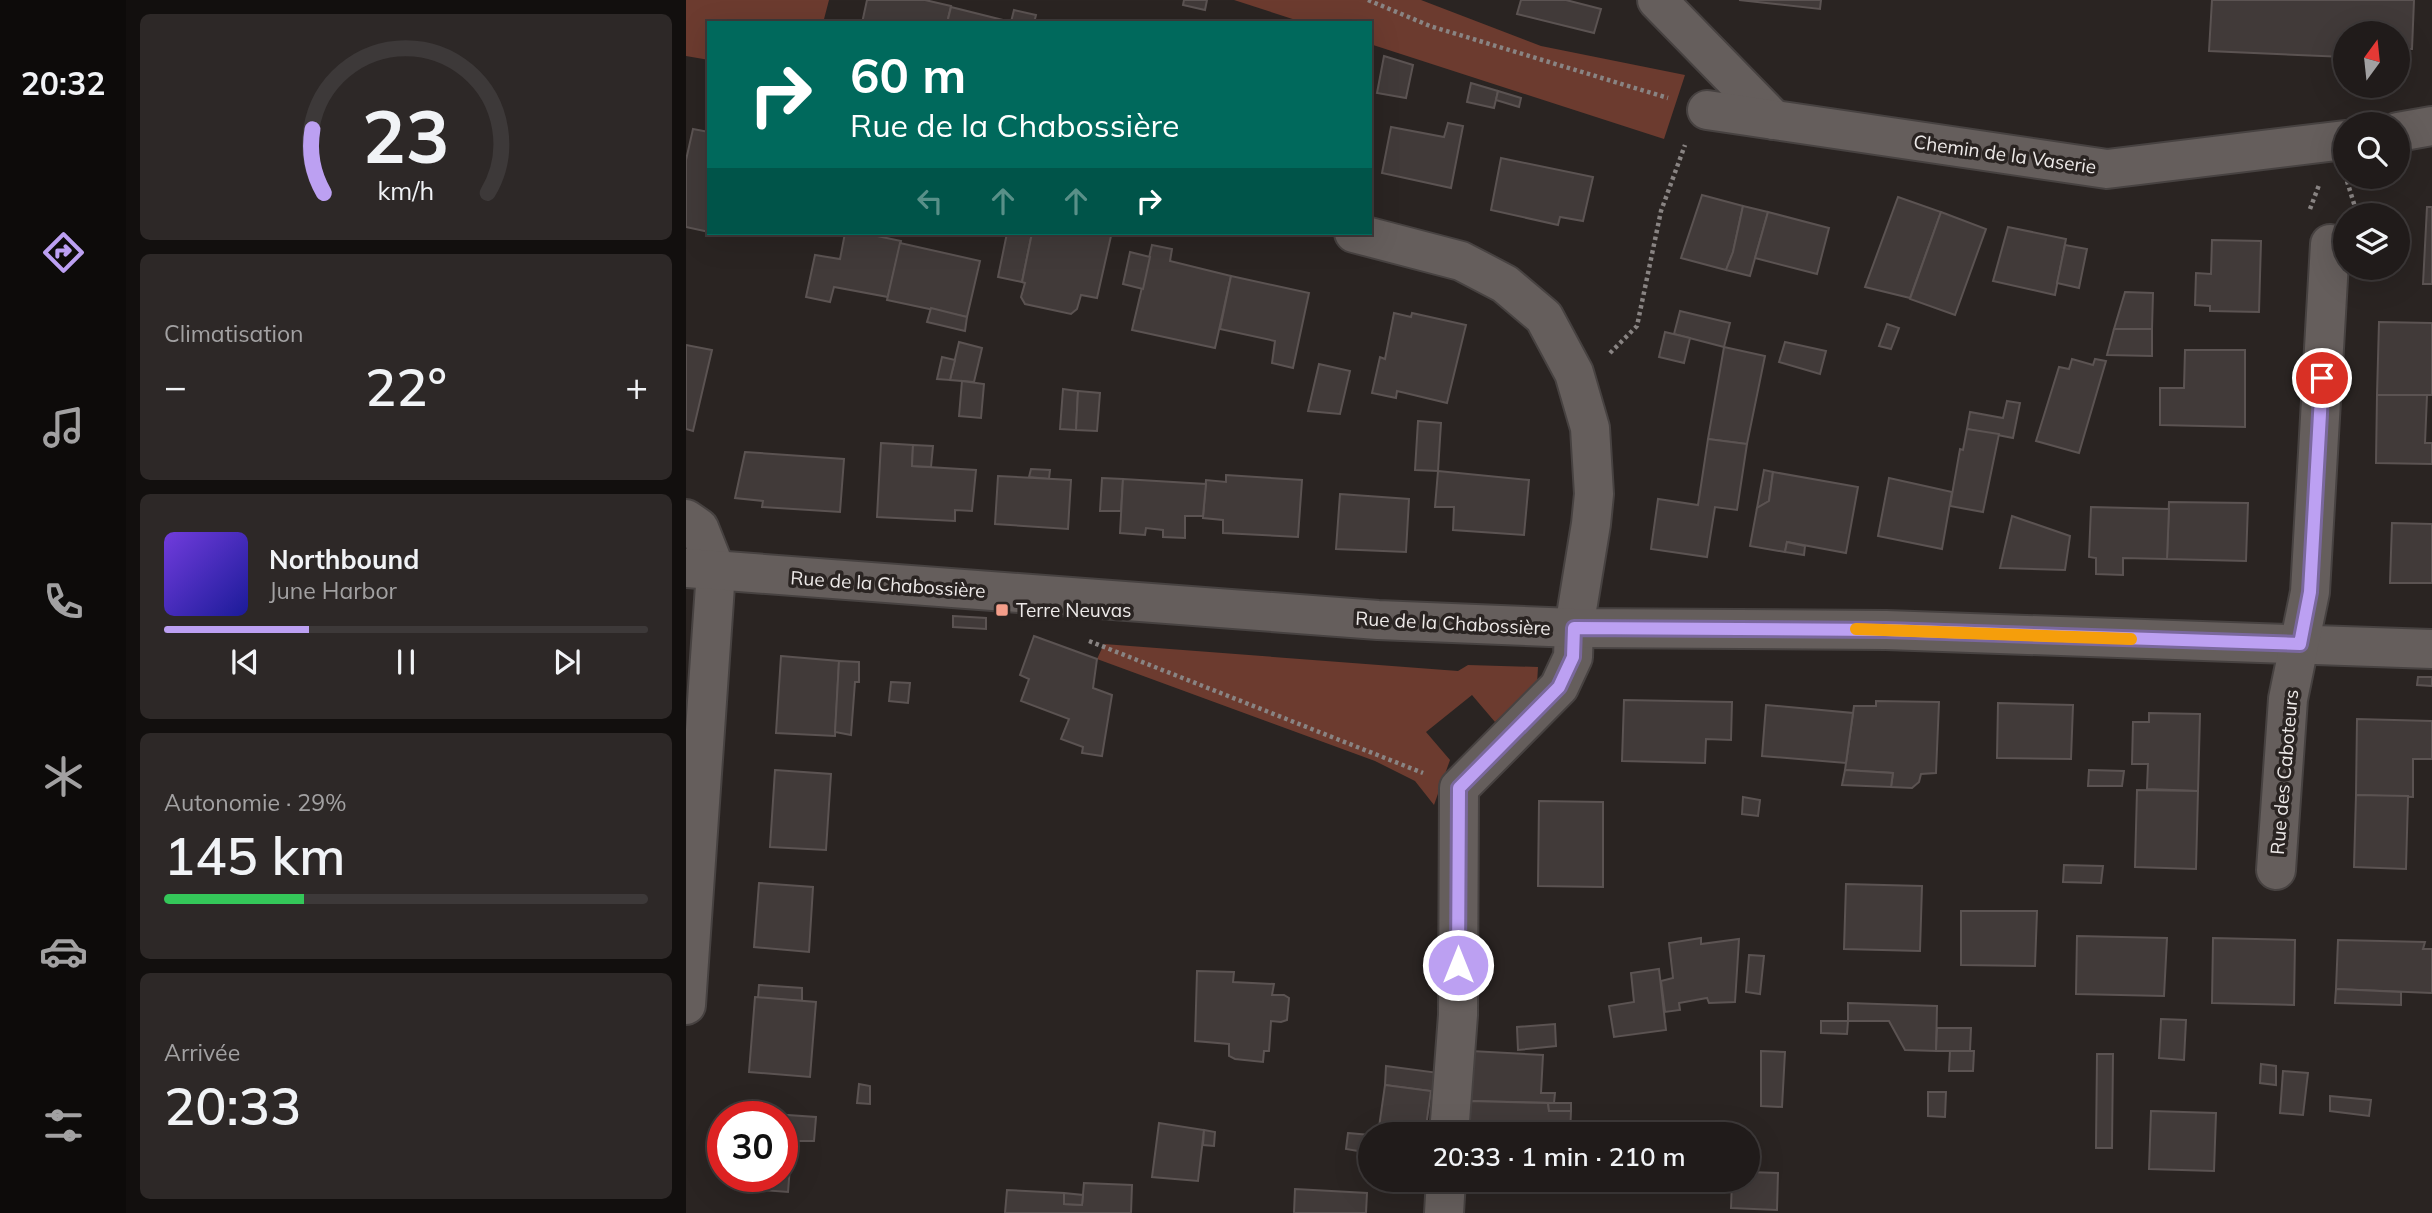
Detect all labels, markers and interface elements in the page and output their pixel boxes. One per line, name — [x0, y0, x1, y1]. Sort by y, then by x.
north arrow — [2333, 21, 2410, 98]
map controls — [2333, 21, 2410, 280]
text: 60 m — [850, 44, 966, 105]
icon: right — [735, 49, 826, 140]
text: 20:32 — [21, 63, 105, 103]
text: 23 — [362, 90, 450, 181]
text: Rue de la Chabossière — [850, 105, 1179, 145]
button: search — [2333, 112, 2410, 189]
street label: Chemin de la Vaserie — [1912, 129, 2098, 179]
text: km/h — [378, 175, 434, 206]
icon: left — [911, 182, 949, 220]
icon: ahead — [984, 182, 1022, 220]
icon: ahead — [1057, 182, 1095, 220]
icon: right — [1130, 182, 1168, 220]
button: layers — [2333, 203, 2410, 280]
icon: directions — [39, 228, 88, 277]
text: Climatisation — [164, 319, 304, 348]
pin — [2292, 348, 2352, 408]
text: 22° — [365, 354, 447, 419]
icon: arrive — [2303, 359, 2341, 397]
text: − — [164, 362, 187, 410]
text: + — [625, 362, 648, 410]
icon: music — [39, 403, 88, 452]
text: Northbound — [269, 543, 419, 576]
street label: Rue de la Chabossière — [790, 565, 986, 603]
text: June Harbor — [269, 576, 397, 605]
icon: phone — [39, 577, 88, 626]
place label: Terre Neuvas — [1016, 598, 1132, 622]
marker: Terre Neuvas — [994, 602, 1010, 618]
street label: Rue de la Chabossière — [1355, 606, 1551, 640]
icon: previous — [226, 643, 264, 681]
icon: pause — [387, 643, 425, 681]
icon: next — [548, 643, 586, 681]
street label: Rue des Caboteurs — [2265, 688, 2303, 856]
icon: climate — [39, 752, 88, 801]
text: Autonomie · 29% — [164, 788, 347, 817]
text: 145 km — [164, 823, 345, 888]
icon: car — [39, 927, 88, 976]
position arrow — [1421, 928, 1495, 1002]
text: Arrivée — [164, 1038, 240, 1067]
text: 20:33 — [164, 1073, 301, 1138]
icon: filters — [39, 1101, 88, 1150]
speed limit sign: 30 — [707, 1101, 798, 1192]
text: 20:33 · 1 min · 210 m — [1432, 1140, 1686, 1173]

